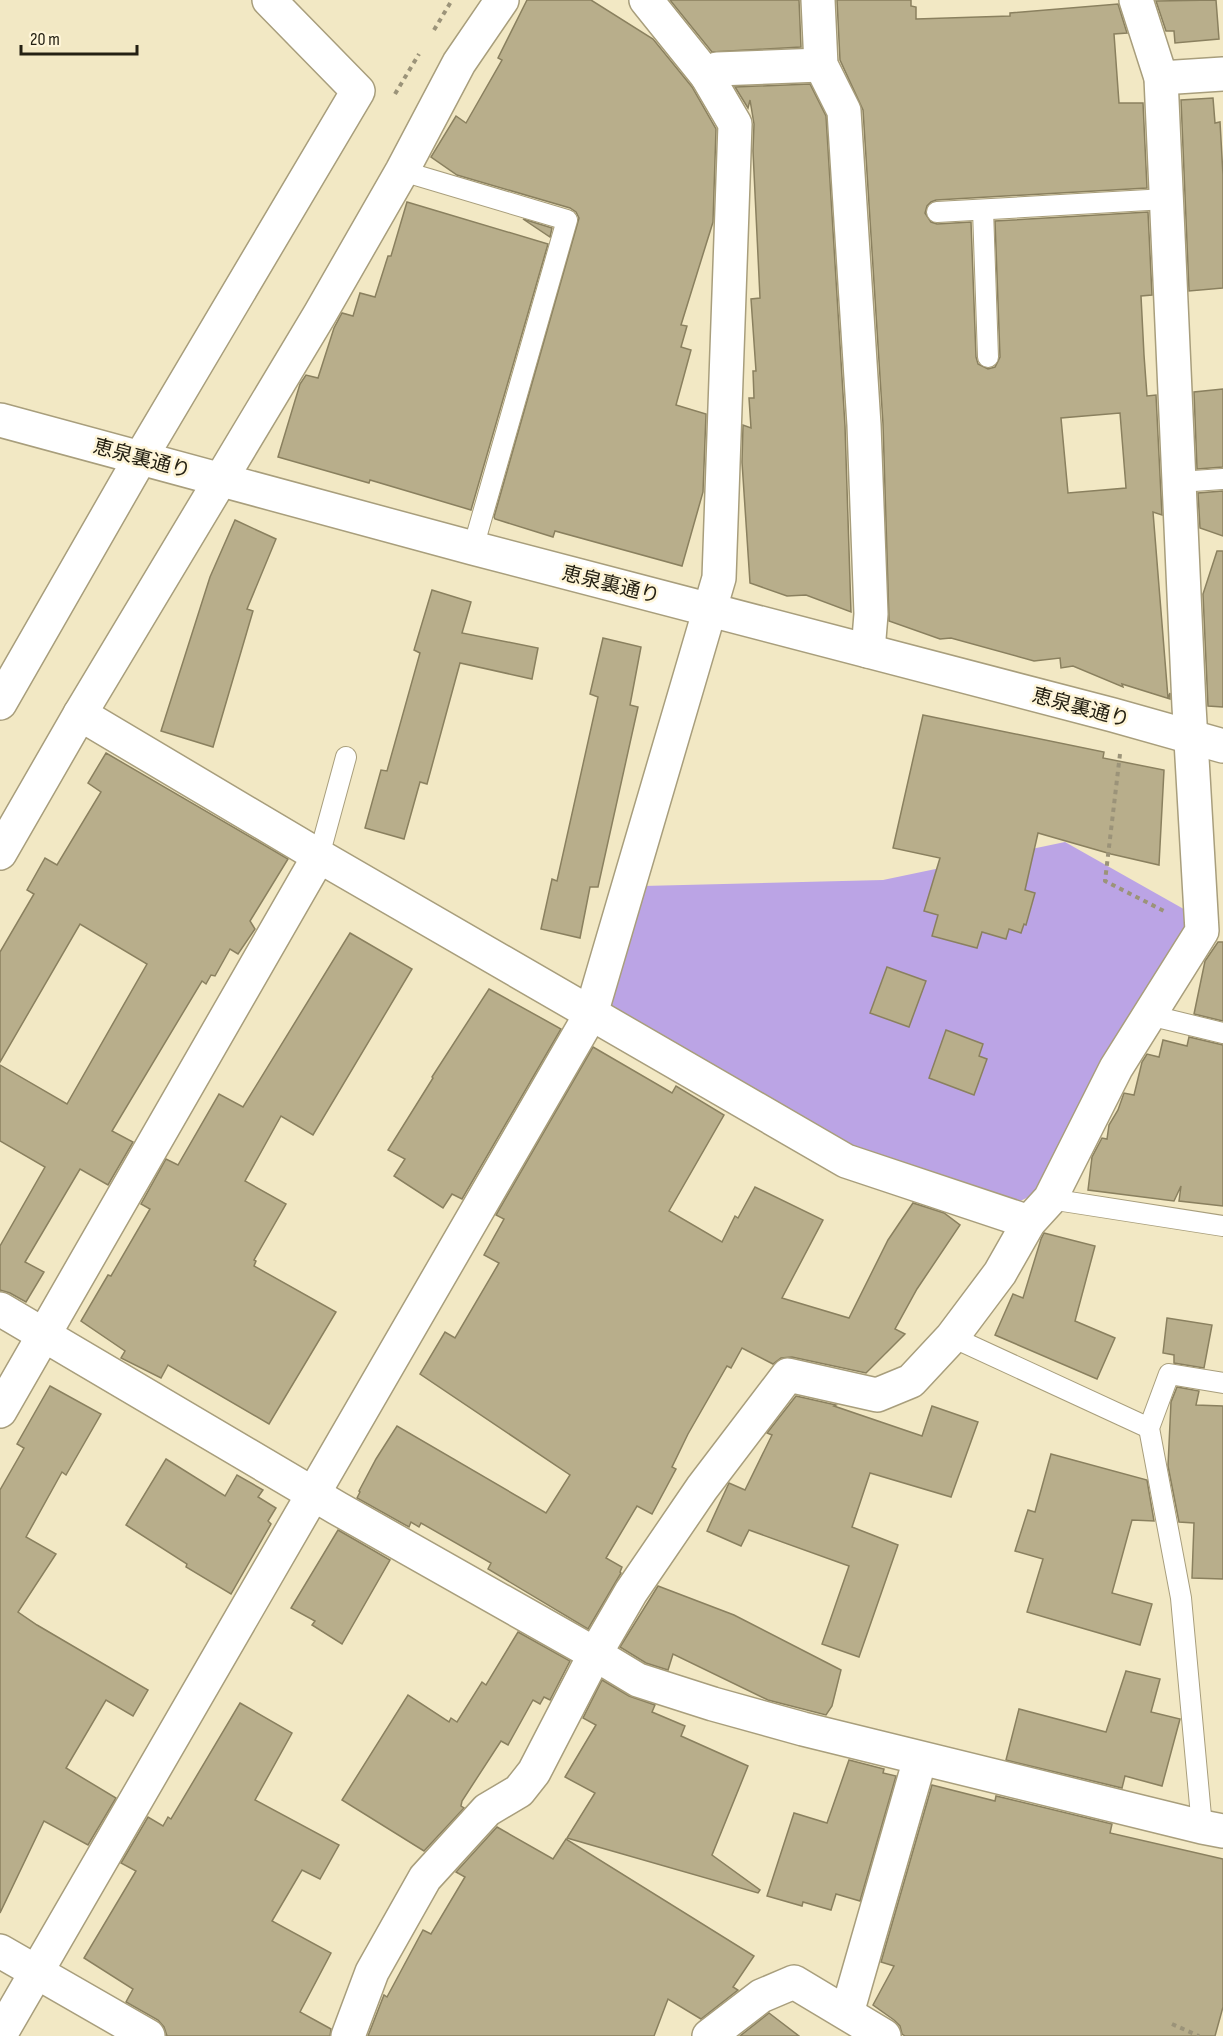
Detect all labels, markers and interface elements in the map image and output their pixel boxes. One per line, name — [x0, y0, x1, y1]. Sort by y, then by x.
scale bar — [21, 18, 136, 56]
text: 20 m — [30, 29, 60, 50]
street label: 恵泉裏通り — [90, 434, 193, 483]
street label: 恵泉裏通り — [559, 561, 662, 609]
street label: 恵泉裏通り — [1029, 683, 1132, 732]

